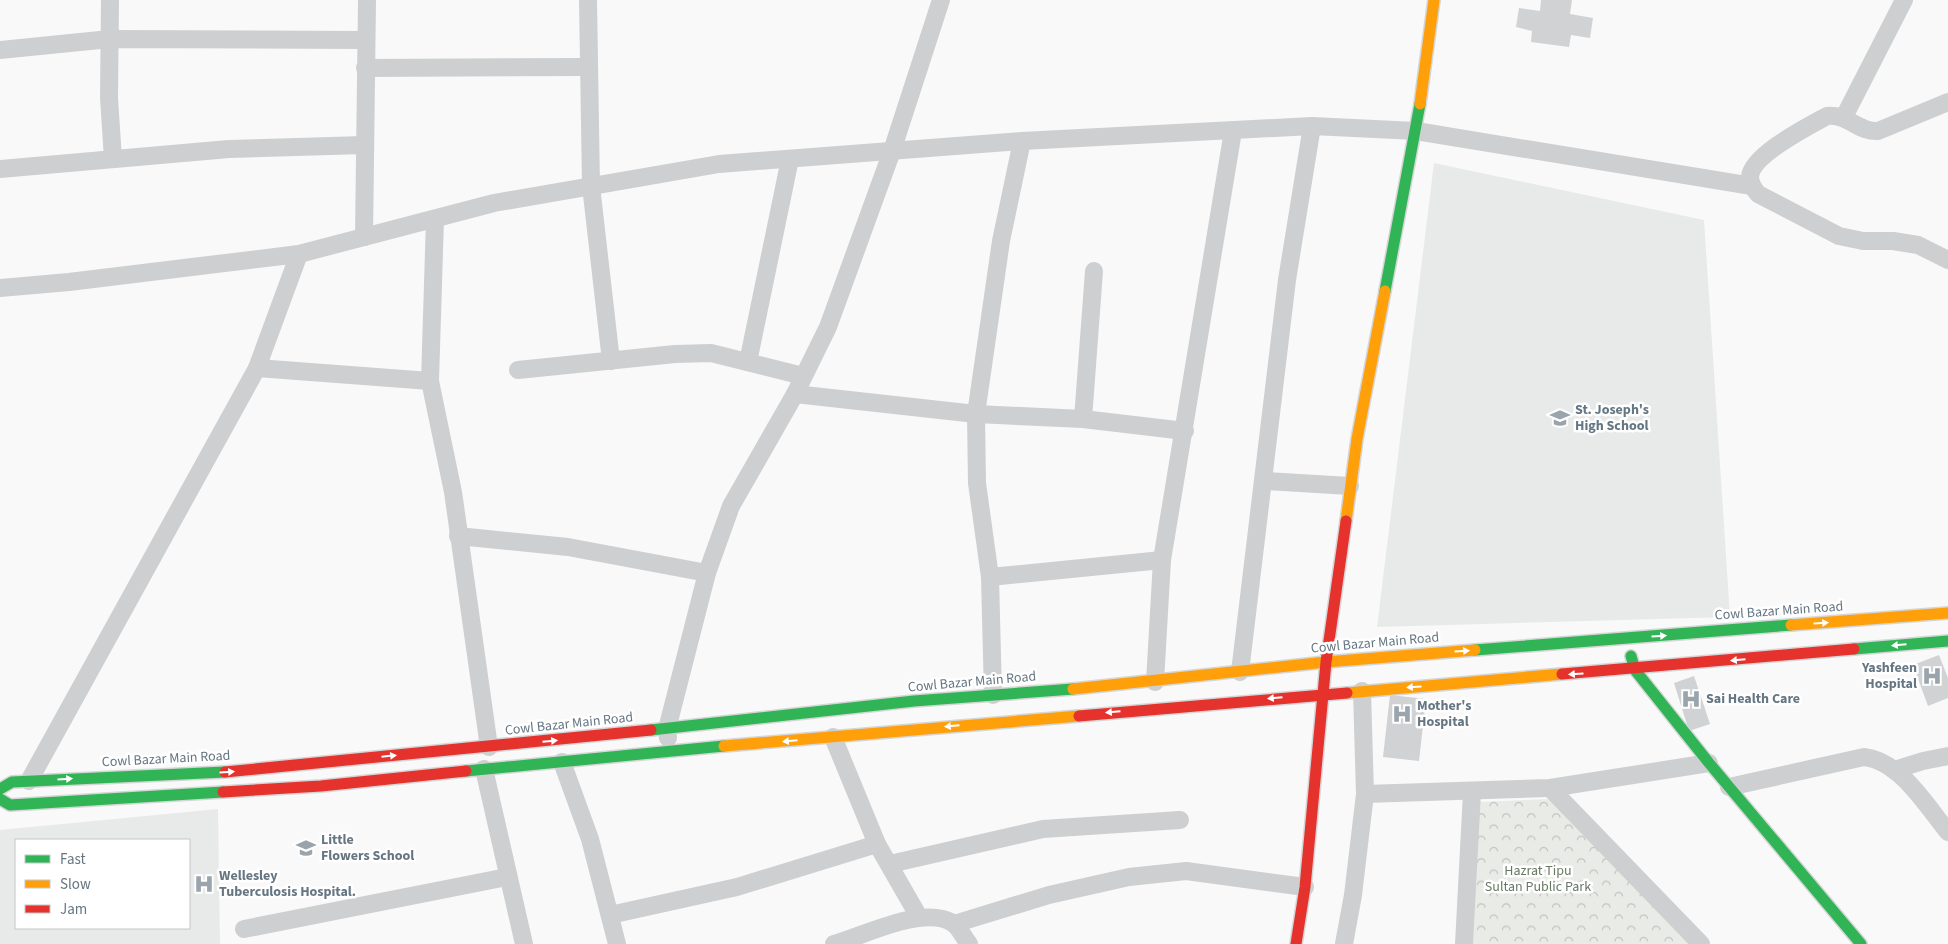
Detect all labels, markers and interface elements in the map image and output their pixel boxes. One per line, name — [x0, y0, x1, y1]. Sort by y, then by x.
place label: St. Joseph's High School — [1575, 400, 1649, 436]
school or university icon: St. Joseph's High School — [1549, 407, 1571, 429]
street label: Cowl Bazar Main Road — [1714, 597, 1844, 625]
one-way arrow — [1813, 618, 1829, 626]
street label: Cowl Bazar Main Road — [1310, 627, 1440, 659]
one-way arrow — [1651, 631, 1667, 639]
one-way arrow — [1891, 641, 1907, 649]
one-way arrow — [1455, 647, 1471, 655]
one-way arrow — [1729, 656, 1745, 664]
place label: Yashfeen Hospital — [1861, 658, 1917, 694]
hospital icon: Yashfeen Hospital — [1921, 665, 1943, 687]
street label: Cowl Bazar Main Road — [907, 666, 1037, 698]
one-way arrow — [1567, 671, 1583, 679]
one-way arrow — [1405, 683, 1421, 691]
hospital icon: Sai Health Care — [1680, 688, 1702, 710]
place label: Sai Health Care — [1706, 689, 1800, 709]
one-way arrow — [1267, 694, 1283, 702]
place label: Mother's Hospital — [1417, 696, 1471, 732]
hospital icon: Mother's Hospital — [1391, 703, 1413, 725]
street label: Cowl Bazar Main Road — [504, 707, 634, 741]
one-way arrow — [1105, 708, 1121, 716]
one-way arrow — [943, 723, 959, 731]
one-way arrow — [543, 737, 559, 745]
one-way arrow — [781, 737, 797, 745]
street label: Cowl Bazar Main Road — [101, 746, 231, 772]
one-way arrow — [381, 752, 397, 760]
one-way arrow — [219, 767, 235, 775]
one-way arrow — [57, 775, 73, 783]
place label: Little Flowers School — [321, 830, 414, 866]
school or university icon: Little Flowers School — [295, 837, 317, 859]
legend — [15, 839, 190, 929]
text: Fast — [60, 849, 86, 870]
park label: Hazrat Tipu Sultan Public Park — [1485, 861, 1591, 897]
place label: Wellesley Tuberculosis Hospital. — [219, 866, 356, 902]
hospital icon: Wellesley Tuberculosis Hospital. — [193, 873, 215, 895]
text: Slow — [60, 874, 91, 895]
text: Jam — [60, 899, 87, 920]

